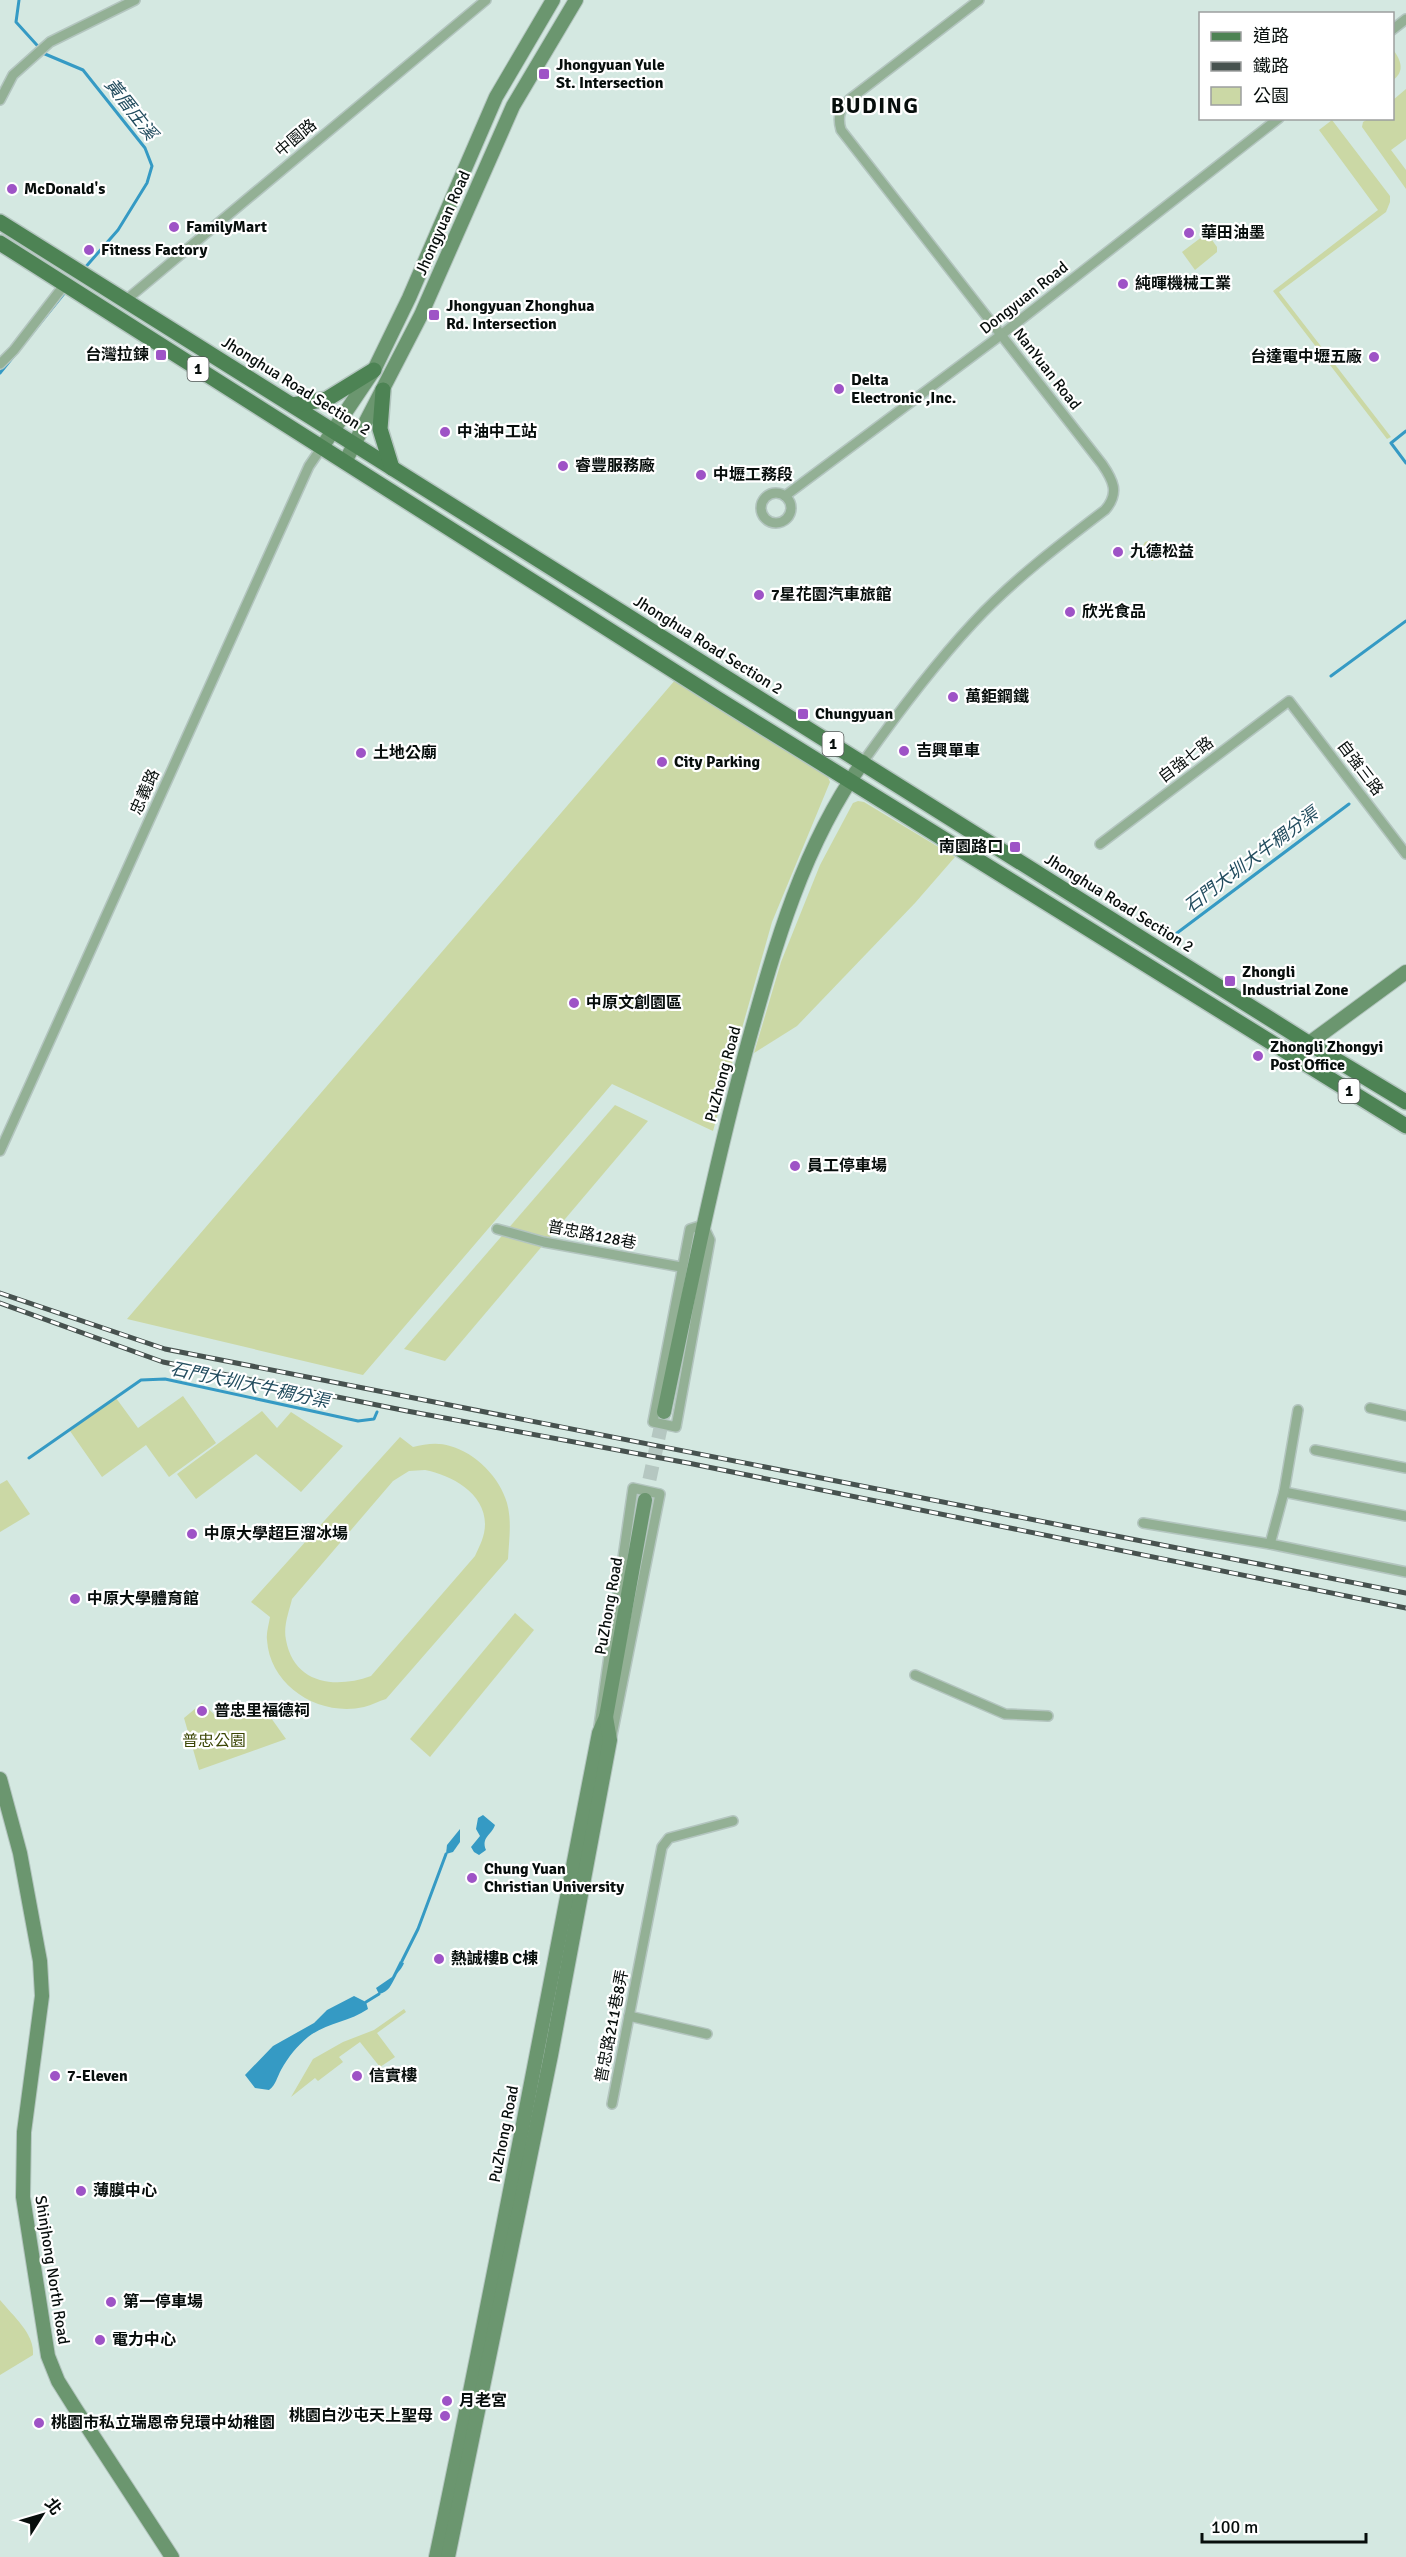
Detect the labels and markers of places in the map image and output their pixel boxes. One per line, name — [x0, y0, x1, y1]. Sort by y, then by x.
place label: Jhongyuan Yule St. Intersection — [556, 55, 665, 93]
marker: Jhongyuan Yule St. Intersection — [537, 67, 551, 81]
place label: McDonald's — [24, 179, 105, 199]
marker: McDonald's — [5, 182, 19, 196]
place label: FamilyMart — [186, 217, 267, 237]
marker: FamilyMart — [167, 220, 181, 234]
place label: 華田油墨 — [1201, 223, 1265, 243]
marker: 華田油墨 — [1182, 226, 1196, 240]
place label: Fitness Factory — [101, 240, 207, 260]
marker: Fitness Factory — [82, 243, 96, 257]
place label: 純暉機械工業 — [1135, 274, 1231, 294]
marker: 純暉機械工業 — [1116, 277, 1130, 291]
place label: Jhongyuan Zhonghua Rd. Intersection — [446, 296, 594, 334]
marker: Jhongyuan Zhonghua Rd. Intersection — [427, 308, 441, 322]
place label: 台灣拉鍊 — [85, 345, 149, 365]
place label: 台達電中壢五廠 — [1250, 347, 1362, 367]
marker: 台灣拉鍊 — [154, 348, 168, 362]
marker: 台達電中壢五廠 — [1367, 350, 1381, 364]
place label: Delta Electronic ,Inc. — [851, 370, 956, 408]
marker: Delta Electronic ,Inc. — [832, 382, 846, 396]
place label: 中油中工站 — [457, 422, 537, 442]
marker: 中油中工站 — [438, 425, 452, 439]
place label: 睿豐服務廠 — [575, 456, 655, 476]
marker: 睿豐服務廠 — [556, 459, 570, 473]
place label: 中壢工務段 — [713, 465, 793, 485]
marker: 中壢工務段 — [694, 468, 708, 482]
place label: 九德松益 — [1130, 542, 1194, 562]
marker: 九德松益 — [1111, 545, 1125, 559]
place label: 7星花園汽車旅館 — [771, 585, 892, 605]
marker: 7星花園汽車旅館 — [752, 588, 766, 602]
place label: 欣光食品 — [1082, 602, 1146, 622]
marker: 欣光食品 — [1063, 605, 1077, 619]
place label: 萬鉅鋼鐵 — [965, 687, 1029, 707]
marker: 萬鉅鋼鐵 — [946, 690, 960, 704]
place label: Chungyuan — [815, 704, 893, 724]
marker: Chungyuan — [796, 707, 810, 721]
place label: 吉興單車 — [916, 741, 980, 761]
place label: 土地公廟 — [373, 743, 437, 763]
marker: 吉興單車 — [897, 744, 911, 758]
marker: 土地公廟 — [354, 746, 368, 760]
place label: City Parking — [674, 752, 761, 772]
marker: City Parking — [655, 755, 669, 769]
place label: 南園路口 — [939, 837, 1003, 857]
marker: 南園路口 — [1008, 840, 1022, 854]
place label: Zhongli Industrial Zone — [1242, 962, 1349, 1000]
marker: Zhongli Industrial Zone — [1223, 974, 1237, 988]
place label: 中原文創園區 — [586, 993, 682, 1013]
marker: 中原文創園區 — [567, 996, 581, 1010]
place label: Zhongli Zhongyi Post Office — [1270, 1037, 1383, 1075]
marker: Zhongli Zhongyi Post Office — [1251, 1049, 1265, 1063]
place label: 員工停車場 — [807, 1156, 887, 1176]
marker: 員工停車場 — [788, 1159, 802, 1173]
place label: 中原大學超巨溜冰場 — [204, 1524, 348, 1544]
marker: 中原大學超巨溜冰場 — [185, 1527, 199, 1541]
place label: 中原大學體育館 — [87, 1589, 199, 1609]
marker: 中原大學體育館 — [68, 1592, 82, 1606]
place label: 普忠里福德祠 — [214, 1701, 310, 1721]
marker: 普忠里福德祠 — [195, 1704, 209, 1718]
place label: Chung Yuan Christian University — [484, 1859, 624, 1897]
marker: Chung Yuan Christian University — [465, 1871, 479, 1885]
place label: 熱誠樓B C棟 — [451, 1949, 538, 1969]
marker: 熱誠樓B C棟 — [432, 1952, 446, 1966]
place label: 7-Eleven — [67, 2066, 128, 2086]
place label: 信實樓 — [369, 2066, 417, 2086]
marker: 7-Eleven — [48, 2069, 62, 2083]
marker: 信實樓 — [350, 2069, 364, 2083]
place label: 薄膜中心 — [93, 2181, 157, 2201]
marker: 薄膜中心 — [74, 2184, 88, 2198]
place label: 第一停車場 — [123, 2292, 203, 2312]
marker: 第一停車場 — [104, 2295, 118, 2309]
place label: 電力中心 — [112, 2330, 176, 2350]
marker: 電力中心 — [93, 2333, 107, 2347]
place label: 月老宮 — [459, 2391, 507, 2411]
marker: 月老宮 — [440, 2394, 454, 2408]
place label: 桃園白沙屯天上聖母 — [289, 2406, 433, 2426]
marker: 桃園白沙屯天上聖母 — [438, 2409, 452, 2423]
place label: 桃園市私立瑞恩帝兒環中幼稚園 — [51, 2413, 275, 2433]
marker: 桃園市私立瑞恩帝兒環中幼稚園 — [32, 2416, 46, 2430]

